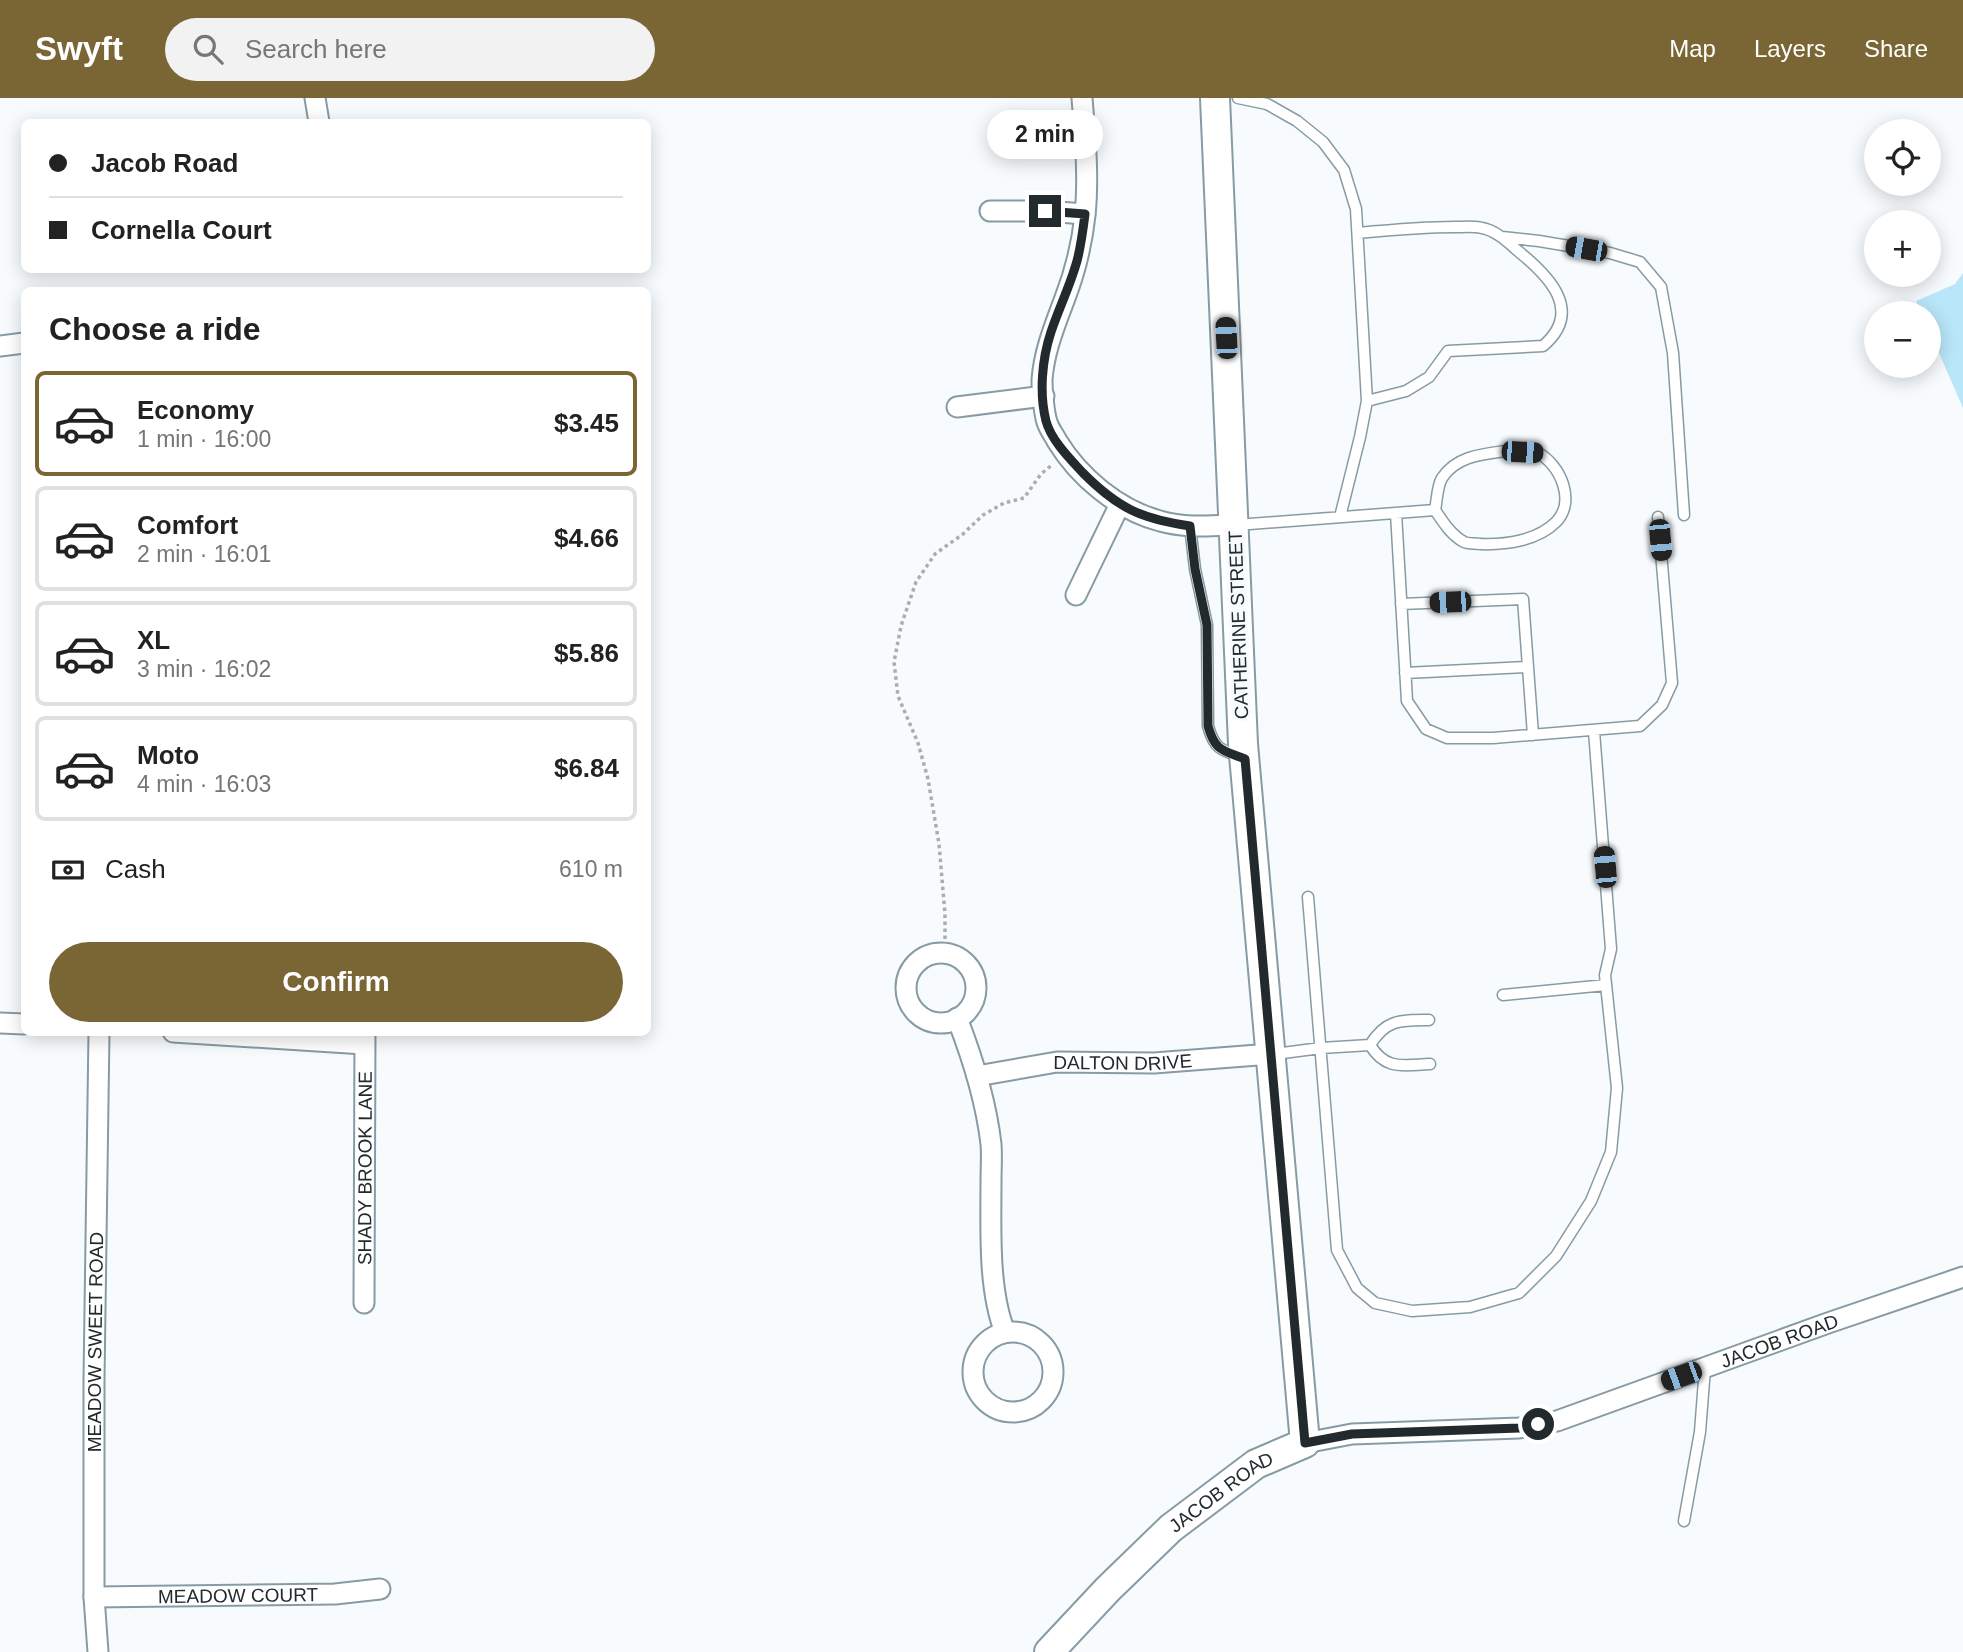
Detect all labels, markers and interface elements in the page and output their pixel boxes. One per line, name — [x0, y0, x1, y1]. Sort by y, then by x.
search box — [165, 18, 655, 81]
text: Swyft — [35, 30, 123, 67]
icon: search — [189, 30, 227, 68]
text: Search here — [245, 34, 387, 64]
text: Map — [1669, 35, 1716, 62]
text: Layers — [1754, 35, 1826, 62]
text: Share — [1864, 35, 1928, 62]
callout: 2 min — [987, 109, 1103, 158]
map controls — [1864, 119, 1941, 378]
button: locate — [1864, 119, 1941, 196]
text: 2 min — [1015, 121, 1075, 147]
text: Jacob Road — [91, 148, 238, 178]
route end — [1029, 195, 1061, 227]
button: + — [1864, 210, 1941, 287]
text: Cornella Court — [91, 215, 272, 245]
car — [1564, 235, 1609, 263]
button: − — [1864, 301, 1941, 378]
text: Choose a ride — [49, 311, 261, 347]
car — [1215, 316, 1238, 360]
icon: car — [53, 392, 116, 455]
text: Economy — [137, 395, 254, 425]
text: $3.45 — [554, 408, 619, 438]
text: 1 min · 16:00 — [137, 426, 271, 452]
car — [1501, 440, 1544, 464]
icon: car — [53, 507, 116, 570]
text: Comfort — [137, 510, 238, 540]
car — [1648, 518, 1673, 562]
text: $4.66 — [554, 523, 619, 553]
street label: CATHERINE STREET — [1225, 530, 1252, 720]
text: 2 min · 16:01 — [137, 541, 271, 567]
car — [1429, 591, 1472, 613]
icon: car — [53, 622, 116, 685]
text: XL — [137, 625, 170, 655]
text: $5.86 — [554, 638, 619, 668]
text: 3 min · 16:02 — [137, 656, 271, 682]
icon: car — [53, 737, 116, 800]
text: Moto — [137, 740, 199, 770]
text: $6.84 — [554, 753, 619, 783]
text: 4 min · 16:03 — [137, 771, 271, 797]
car — [1593, 845, 1618, 889]
icon: cash — [49, 851, 87, 889]
text: Cash — [105, 854, 166, 884]
text: 610 m — [559, 856, 623, 882]
button: Confirm — [49, 942, 623, 1022]
street label: DALTON DRIVE — [1053, 1050, 1193, 1074]
street label: SHADY BROOK LANE — [354, 1071, 376, 1265]
street label: MEADOW SWEET ROAD — [84, 1232, 107, 1452]
street label: JACOB ROAD — [1718, 1310, 1841, 1372]
car — [1658, 1359, 1705, 1393]
route start — [1522, 1408, 1554, 1440]
street label: JACOB ROAD — [1165, 1448, 1276, 1537]
street label: MEADOW COURT — [158, 1584, 319, 1607]

